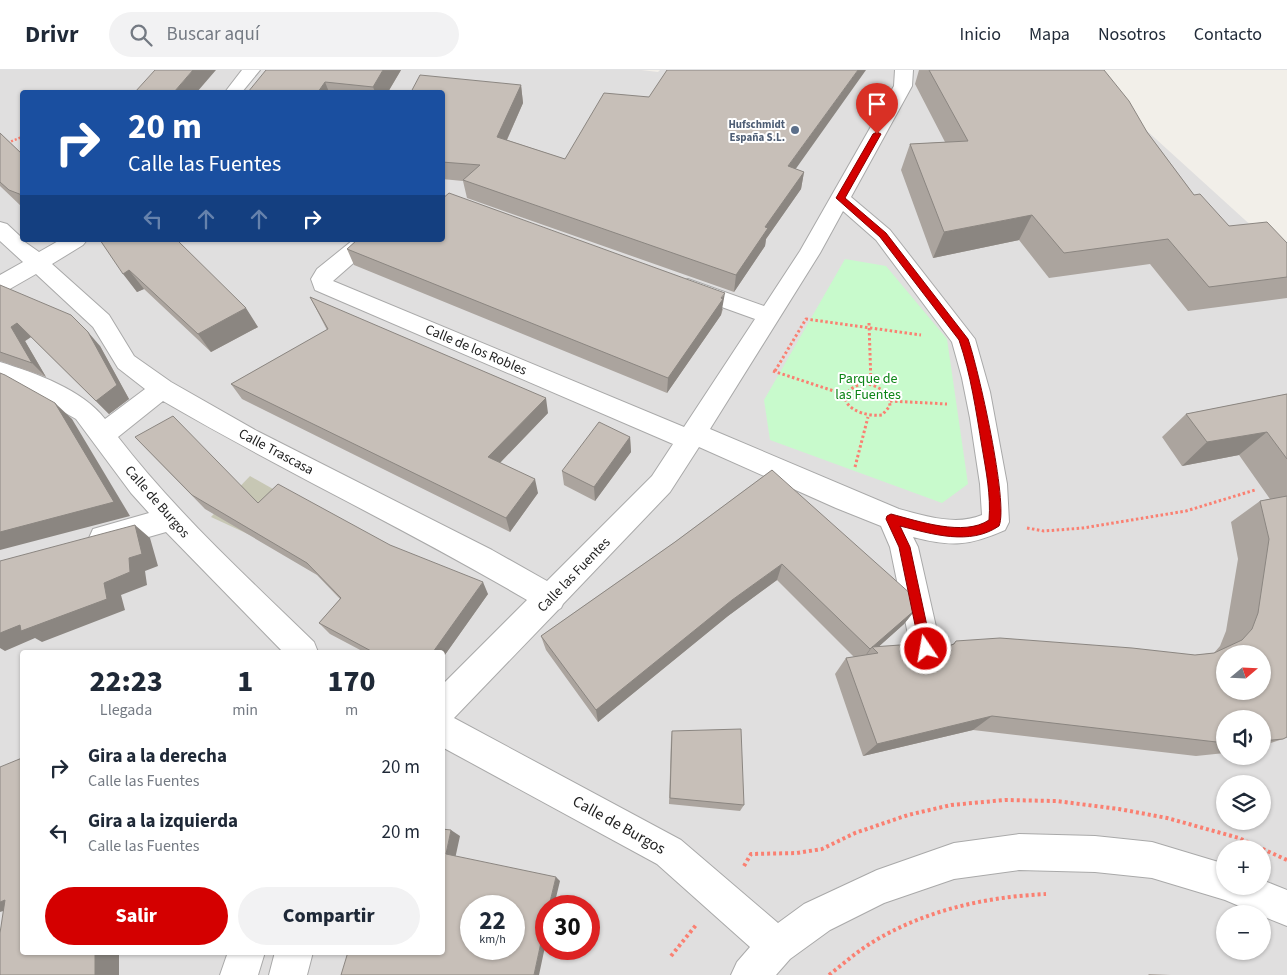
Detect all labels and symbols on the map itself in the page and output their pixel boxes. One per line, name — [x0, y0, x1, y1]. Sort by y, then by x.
pin — [856, 83, 898, 134]
place label: Hufschmidt España S.L. — [728, 117, 786, 145]
marker: Hufschmidt España S.L. — [789, 124, 801, 136]
street label: Calle de los Robles — [422, 320, 530, 381]
park label: Parque de las Fuentes — [835, 369, 901, 405]
street label: Calle Trascasa — [235, 424, 317, 480]
street label: Calle de Burgos — [120, 461, 194, 543]
street label: Calle las Fuentes — [533, 533, 615, 617]
position arrow — [899, 622, 951, 674]
north arrow — [1216, 645, 1271, 700]
street label: Calle de Burgos — [569, 790, 670, 860]
speed limit sign: 30 — [535, 895, 600, 960]

